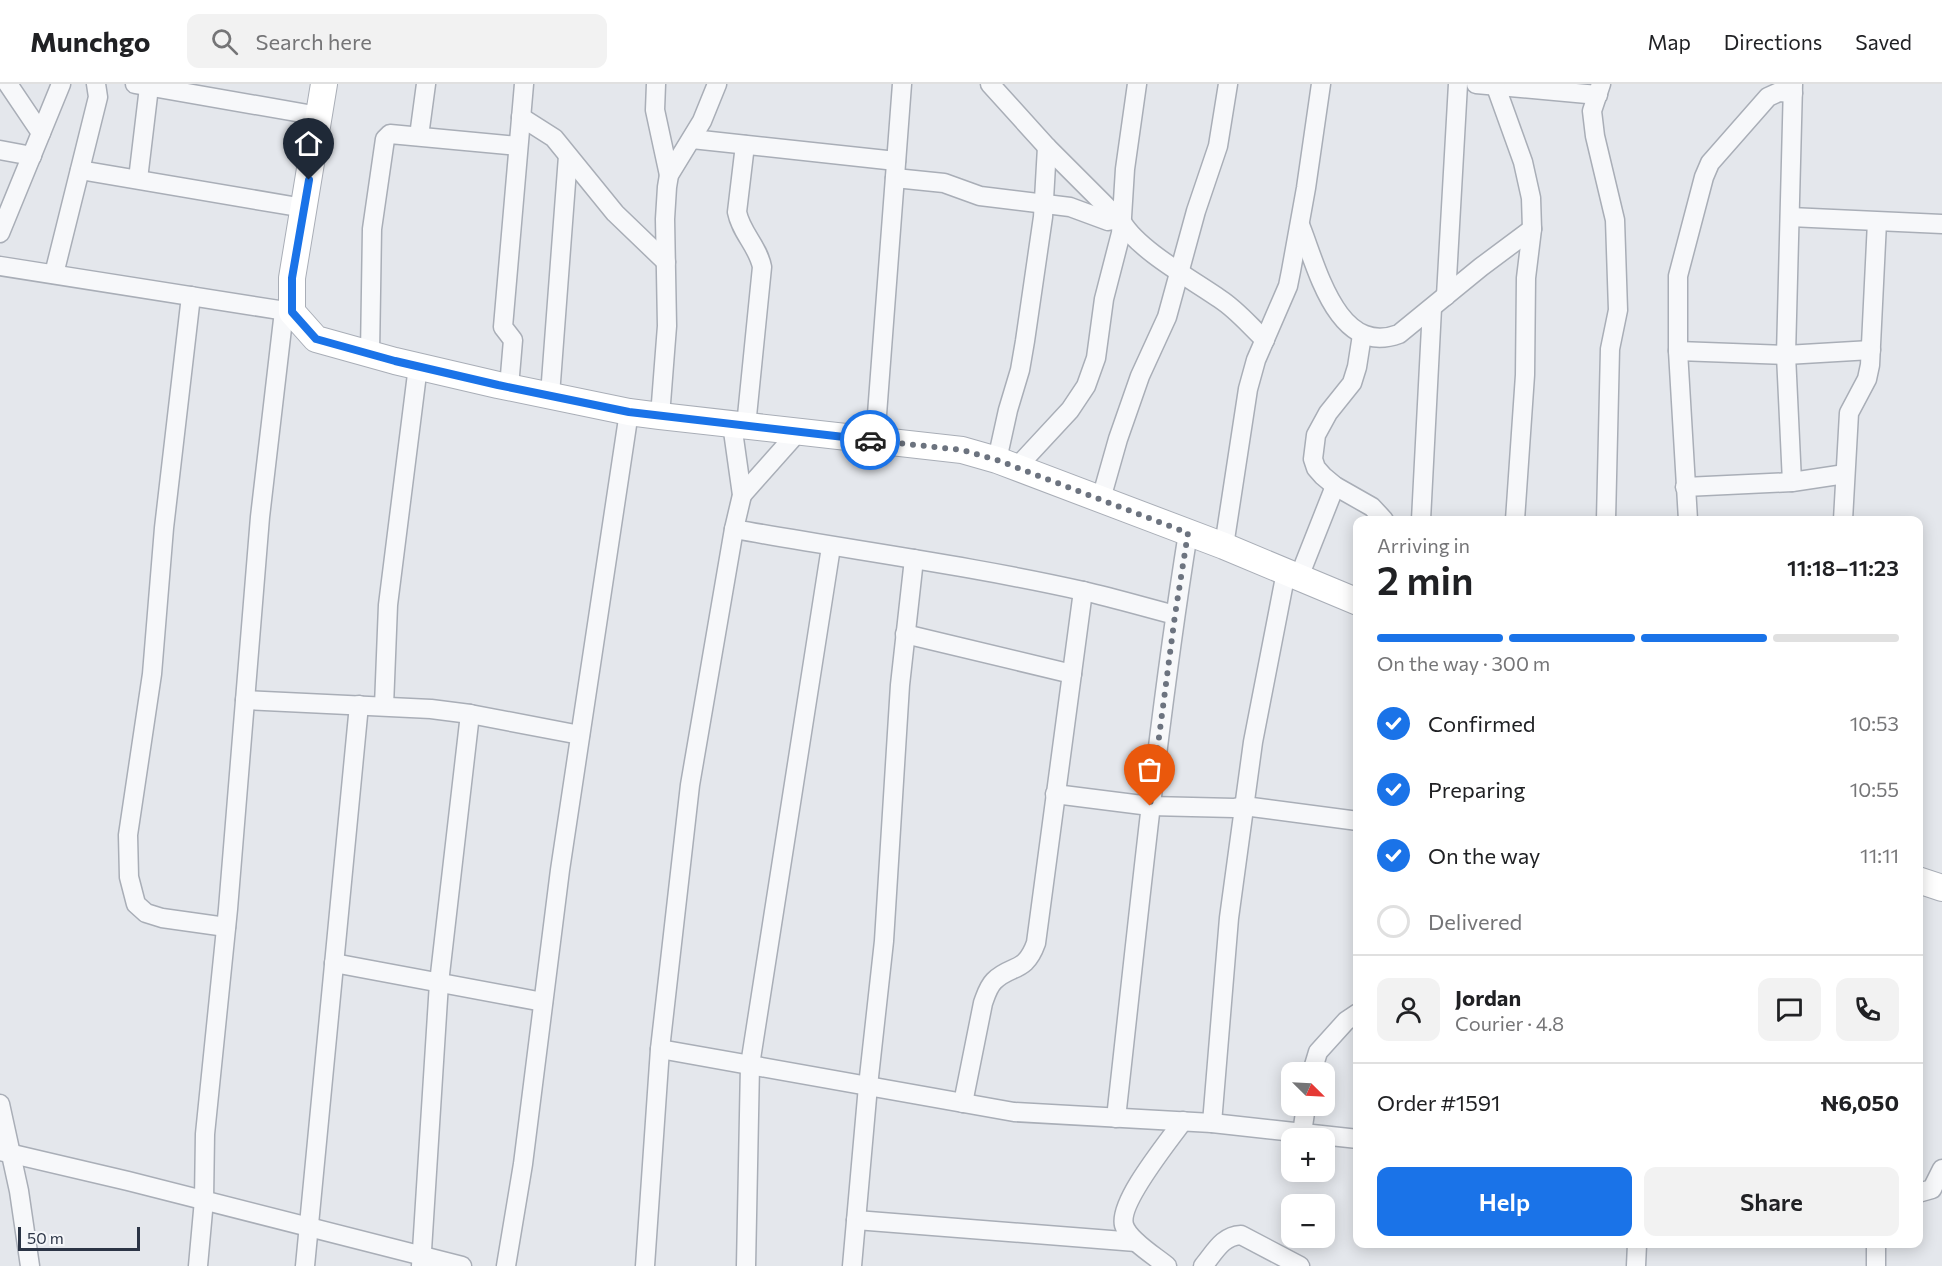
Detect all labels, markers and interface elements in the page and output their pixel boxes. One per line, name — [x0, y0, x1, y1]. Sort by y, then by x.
search box — [187, 14, 607, 68]
text: Munchgo — [30, 24, 151, 58]
icon: search — [208, 25, 241, 58]
text: Search here — [256, 28, 372, 55]
text: Map — [1648, 29, 1691, 54]
text: Directions — [1724, 29, 1822, 54]
text: Saved — [1855, 29, 1912, 54]
pin — [283, 118, 334, 180]
icon: home — [292, 127, 325, 160]
courier — [840, 410, 900, 470]
icon: car — [854, 424, 887, 457]
text: Arriving in — [1377, 533, 1470, 557]
text: 11:18–11:23 — [1787, 554, 1899, 581]
text: 2 min — [1377, 555, 1474, 603]
text: On the way · 300 m — [1377, 651, 1550, 675]
icon: check — [1377, 707, 1410, 740]
text: Confirmed — [1428, 710, 1535, 737]
text: 10:53 — [1850, 711, 1899, 735]
pin — [1124, 744, 1175, 806]
icon: bag — [1133, 753, 1166, 786]
icon: check — [1377, 773, 1410, 806]
text: Preparing — [1428, 776, 1525, 803]
text: 10:55 — [1850, 777, 1899, 801]
icon: check — [1377, 839, 1410, 872]
text: On the way — [1428, 842, 1540, 869]
text: 11:11 — [1860, 843, 1899, 867]
text: Delivered — [1428, 908, 1522, 935]
button: person — [1377, 978, 1440, 1041]
button: chat — [1758, 978, 1821, 1041]
button: phone — [1836, 978, 1899, 1041]
text: Jordan — [1455, 984, 1521, 1011]
text: Courier · 4.8 — [1455, 1011, 1564, 1035]
north arrow — [1281, 1062, 1335, 1116]
map controls — [1281, 1062, 1335, 1248]
text: Order #1591 — [1377, 1089, 1501, 1116]
text: ₦6,050 — [1820, 1089, 1899, 1116]
button: + — [1281, 1128, 1335, 1182]
button: Help — [1377, 1167, 1632, 1236]
button: Share — [1644, 1167, 1899, 1236]
button: − — [1281, 1194, 1335, 1248]
scale bar — [18, 1224, 140, 1252]
text: 50 m — [27, 1228, 64, 1247]

